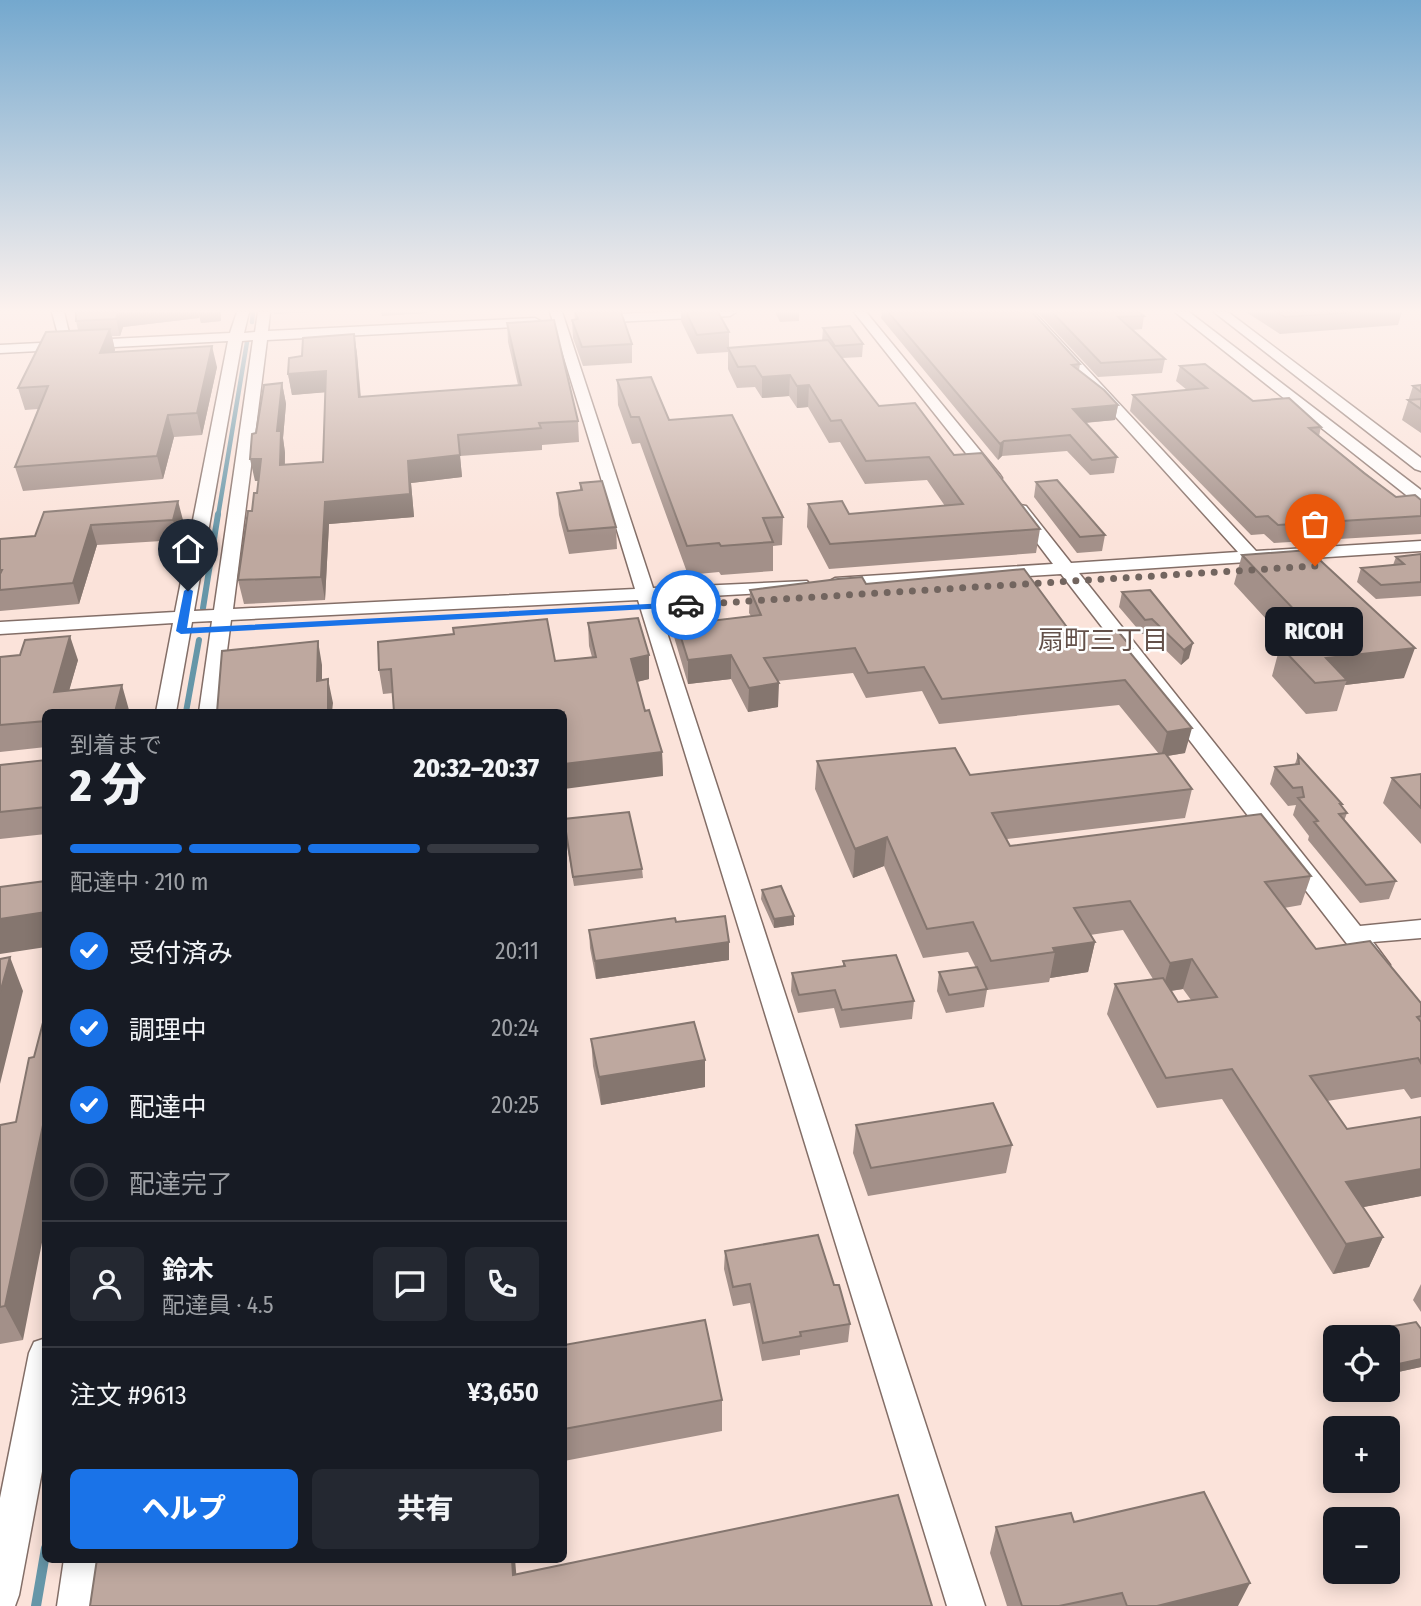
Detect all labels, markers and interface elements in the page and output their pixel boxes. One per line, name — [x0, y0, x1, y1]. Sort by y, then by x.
pin — [1285, 494, 1345, 566]
icon: bag — [1296, 505, 1334, 543]
pin — [158, 519, 218, 591]
icon: home — [169, 530, 207, 568]
courier — [651, 570, 721, 640]
icon: car — [667, 586, 705, 624]
callout: RICOH — [1266, 608, 1364, 657]
text: RICOH — [1284, 617, 1344, 645]
district label: 扇町三丁目 — [1038, 625, 1168, 656]
text: 到着まで — [70, 731, 162, 759]
text: 20:32–20:37 — [413, 753, 539, 784]
text: 2 分 — [70, 758, 147, 813]
text: 配達中 · 210 m — [70, 868, 208, 896]
icon: check — [70, 932, 108, 970]
text: 20:11 — [495, 937, 539, 965]
text: 受付済み — [129, 938, 233, 969]
icon: check — [70, 1009, 108, 1047]
text: 20:24 — [491, 1014, 539, 1042]
text: 調理中 — [129, 1015, 207, 1046]
icon: check — [70, 1086, 108, 1124]
text: 20:25 — [491, 1091, 539, 1119]
text: 配達中 — [129, 1092, 207, 1123]
text: 配達完了 — [129, 1169, 233, 1200]
button: person — [70, 1247, 144, 1321]
button: chat — [373, 1247, 447, 1321]
button: phone — [465, 1247, 539, 1321]
text: 鈴木 — [162, 1255, 214, 1286]
text: 配達員 · 4.5 — [162, 1291, 273, 1319]
map controls — [1323, 1325, 1400, 1584]
button: locate — [1323, 1325, 1400, 1402]
text: ¥3,650 — [467, 1377, 539, 1408]
text: 注文 #9613 — [70, 1380, 187, 1411]
button: + — [1323, 1416, 1400, 1493]
button: ヘルプ — [70, 1469, 298, 1549]
button: 共有 — [312, 1469, 539, 1549]
button: − — [1323, 1507, 1400, 1584]

